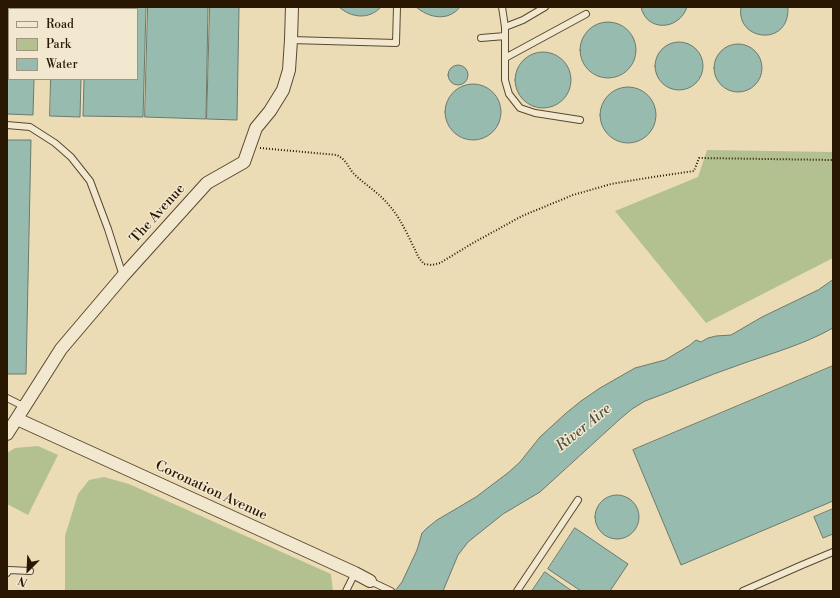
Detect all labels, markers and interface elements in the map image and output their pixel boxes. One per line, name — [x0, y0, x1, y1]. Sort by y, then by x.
legend — [8, 8, 138, 80]
text: Road — [46, 17, 74, 32]
text: Park — [46, 37, 71, 52]
text: Water — [46, 57, 78, 72]
street label: The Avenue — [127, 181, 189, 247]
water label: River Aire — [553, 400, 615, 456]
street label: Coronation Avenue — [152, 458, 270, 524]
north arrow — [8, 550, 48, 590]
text: N — [16, 573, 30, 589]

